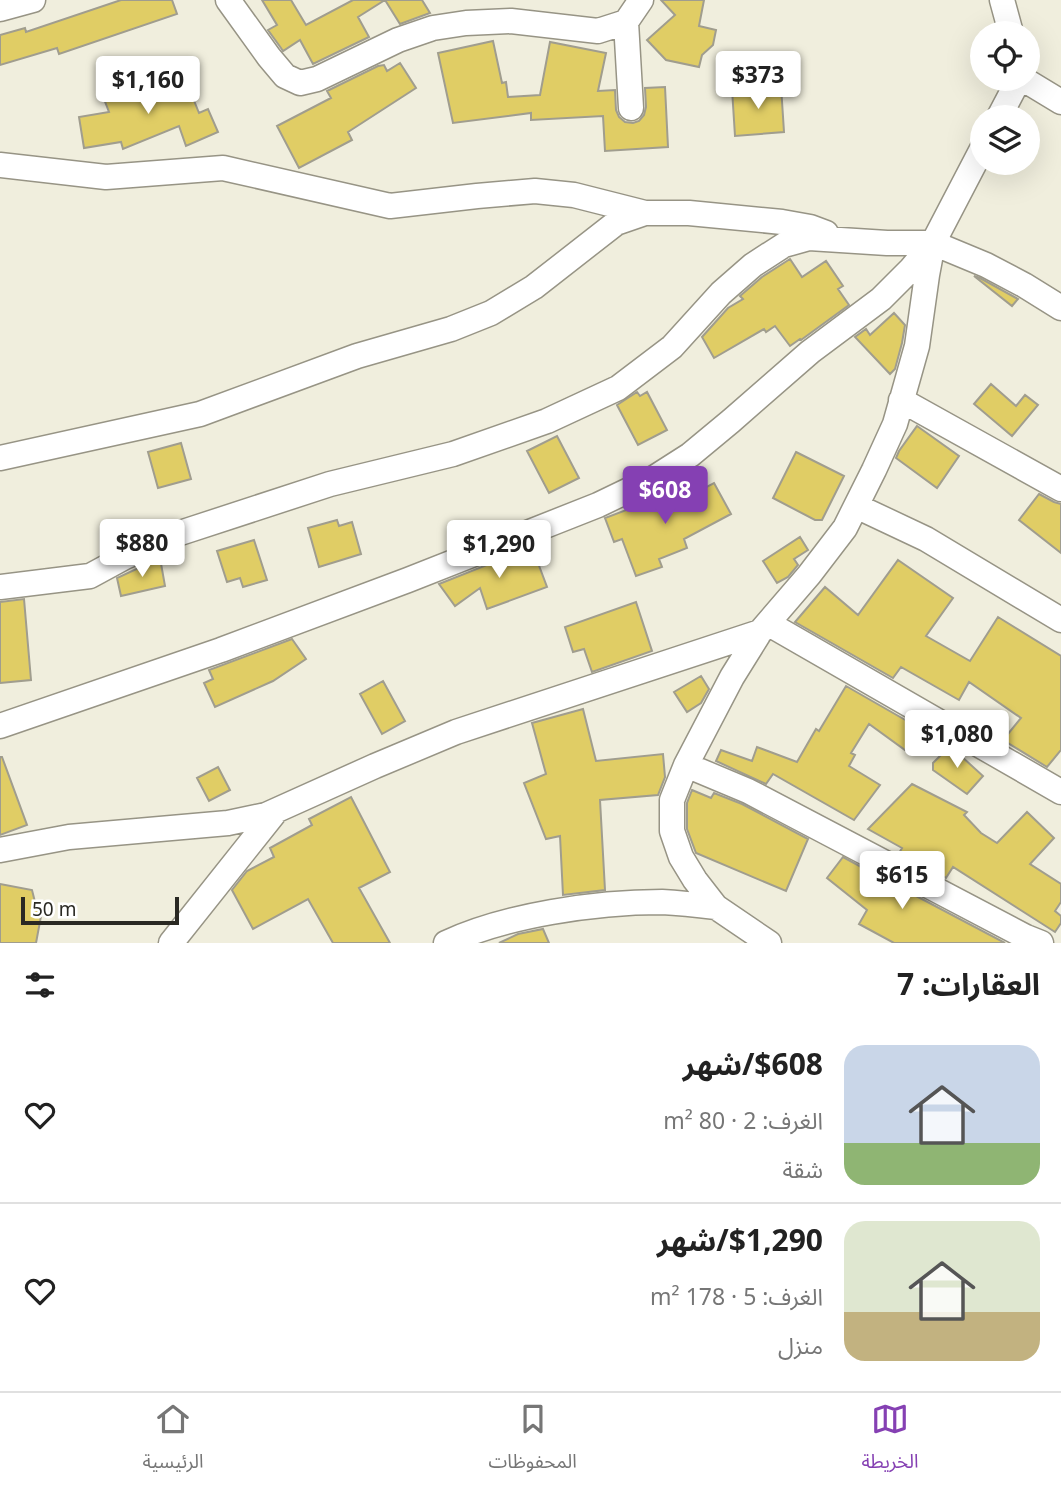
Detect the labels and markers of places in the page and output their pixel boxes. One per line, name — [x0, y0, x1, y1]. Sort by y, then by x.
pin: $373 — [717, 52, 799, 111]
pin: $1,160 — [91, 57, 205, 116]
pin: $608 — [624, 466, 706, 526]
pin: $880 — [101, 520, 183, 579]
pin: $1,290 — [442, 520, 556, 580]
pin: $1,080 — [900, 710, 1014, 770]
pin: $615 — [861, 852, 943, 911]

